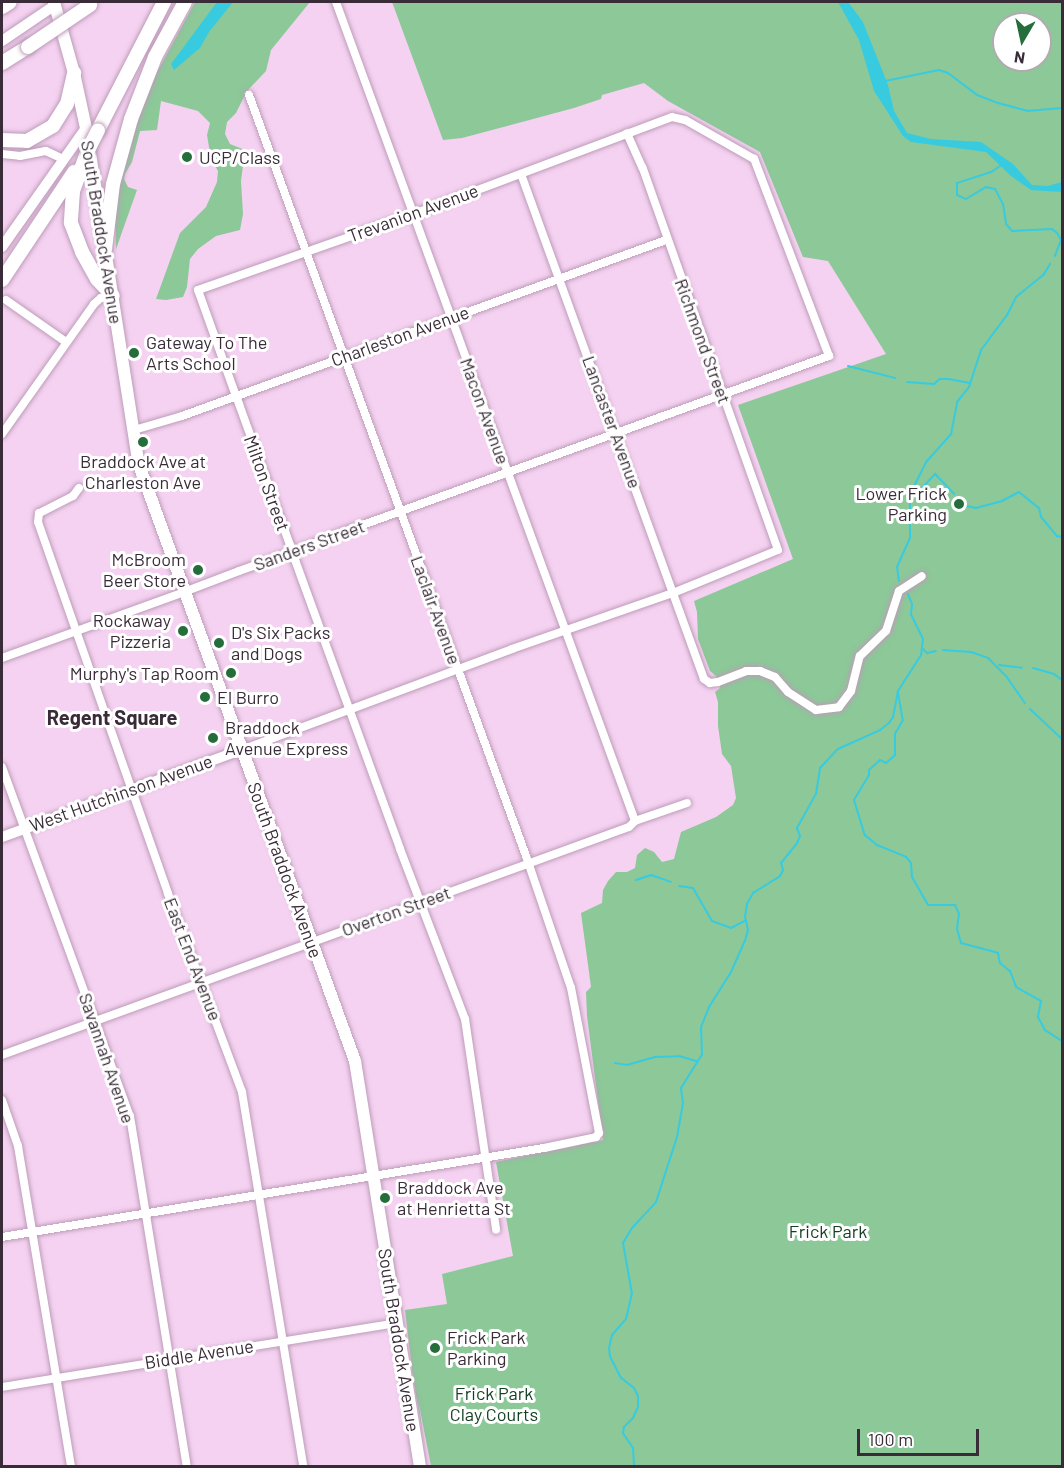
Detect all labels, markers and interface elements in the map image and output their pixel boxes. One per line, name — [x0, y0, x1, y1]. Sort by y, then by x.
north arrow — [992, 12, 1052, 72]
text: N — [1013, 48, 1026, 69]
street label: South Braddock Avenue — [77, 139, 127, 325]
place label: UCP/Class — [199, 146, 280, 168]
marker: UCP/Class — [180, 150, 194, 164]
street label: Trevanion Avenue — [345, 179, 481, 247]
street label: Richmond Street — [670, 276, 736, 406]
street label: Charleston Avenue — [328, 301, 472, 371]
place label: Gateway To The Arts School — [146, 332, 267, 374]
marker: Gateway To The Arts School — [127, 346, 141, 360]
street label: Lancaster Avenue — [578, 353, 646, 491]
street label: Macon Avenue — [456, 355, 514, 467]
street label: Milton Street — [240, 432, 294, 534]
marker: Braddock Ave at Charleston Ave — [136, 435, 150, 449]
place label: Braddock Ave at Charleston Ave — [80, 451, 206, 494]
place label: Lower Frick Parking — [855, 483, 947, 526]
marker: Lower Frick Parking — [952, 497, 966, 511]
street label: Sanders Street — [251, 515, 367, 575]
place label: McBroom Beer Store — [103, 549, 186, 592]
street label: Laclair Avenue — [406, 553, 466, 667]
marker: McBroom Beer Store — [191, 563, 205, 577]
place label: Rockaway Pizzeria — [93, 610, 171, 652]
place label: D's Six Packs and Dogs — [231, 622, 330, 664]
marker: Rockaway Pizzeria — [176, 624, 190, 638]
marker: D's Six Packs and Dogs — [212, 636, 226, 650]
place label: Murphy's Tap Room — [70, 662, 219, 684]
marker: Murphy's Tap Room — [224, 666, 238, 680]
place label: El Burro — [217, 686, 279, 708]
marker: El Burro — [198, 690, 212, 704]
district label: Regent Square — [47, 705, 177, 729]
place label: Braddock Avenue Express — [225, 717, 348, 760]
marker: Braddock Avenue Express — [206, 731, 220, 745]
street label: West Hutchinson Avenue — [27, 750, 215, 836]
street label: South Braddock Avenue — [243, 779, 327, 961]
street label: Overton Street — [339, 881, 453, 941]
street label: East End Avenue — [160, 894, 226, 1024]
street label: Savannah Avenue — [75, 990, 139, 1126]
place label: Braddock Ave at Henrietta St — [397, 1177, 511, 1220]
marker: Braddock Ave at Henrietta St — [378, 1191, 392, 1205]
park label: Frick Park — [789, 1220, 867, 1242]
street label: South Braddock Avenue — [374, 1247, 424, 1433]
place label: Frick Park Parking — [447, 1327, 525, 1370]
street label: Biddle Avenue — [143, 1335, 255, 1373]
marker: Frick Park Parking — [428, 1341, 442, 1355]
park label: Frick Park Clay Courts — [450, 1383, 538, 1426]
scale bar — [860, 1417, 982, 1455]
text: 100 m — [868, 1428, 913, 1450]

